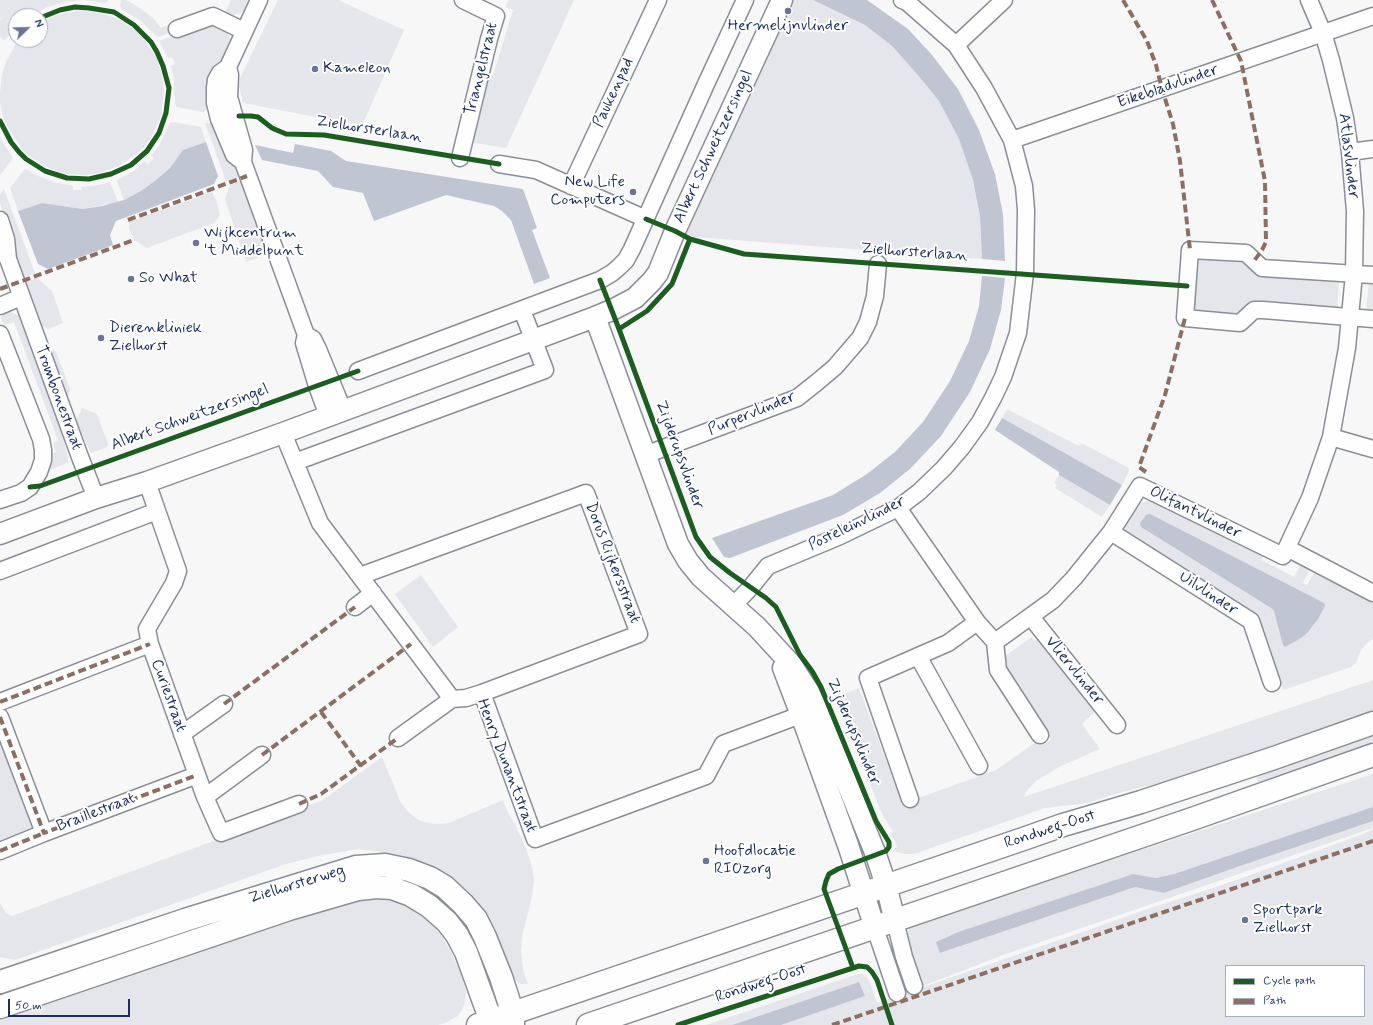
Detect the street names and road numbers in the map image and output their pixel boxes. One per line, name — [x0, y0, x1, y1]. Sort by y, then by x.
street label: Triangelstraat — [461, 20, 503, 118]
street label: Paukenpad — [590, 55, 638, 131]
street label: Eikebladvlinder — [1115, 61, 1221, 113]
street label: Albert Schweitzersingel — [670, 67, 758, 227]
street label: Zielhorsterlaan — [315, 112, 423, 148]
street label: Atlasvlinder — [1333, 112, 1363, 200]
street label: Zielhorsterlaan — [860, 240, 968, 266]
street label: Trombonestraat — [30, 343, 86, 453]
street label: Albert Schweitzersingel — [108, 380, 272, 456]
street label: Purpervlinder — [705, 388, 799, 440]
street label: Zijderupsvlinder — [650, 398, 708, 512]
street label: Olifantvlinder — [1146, 482, 1244, 544]
street label: Posteleinvlinder — [806, 492, 908, 556]
street label: Dorus Rijkersstraat — [580, 500, 644, 626]
street label: Uilvlinder — [1175, 568, 1241, 620]
street label: Vliervlinder — [1040, 633, 1108, 709]
street label: Curiestraat — [146, 657, 190, 735]
street label: Zijderupsvlinder — [822, 676, 884, 788]
street label: Henry Dunantstraat — [472, 696, 540, 836]
street label: Braillestraat — [54, 789, 138, 837]
street label: Rondweg-Oost — [1002, 806, 1098, 854]
street label: Zielhorsterweg — [247, 861, 347, 909]
street label: Rondweg-Oost — [713, 960, 809, 1008]

